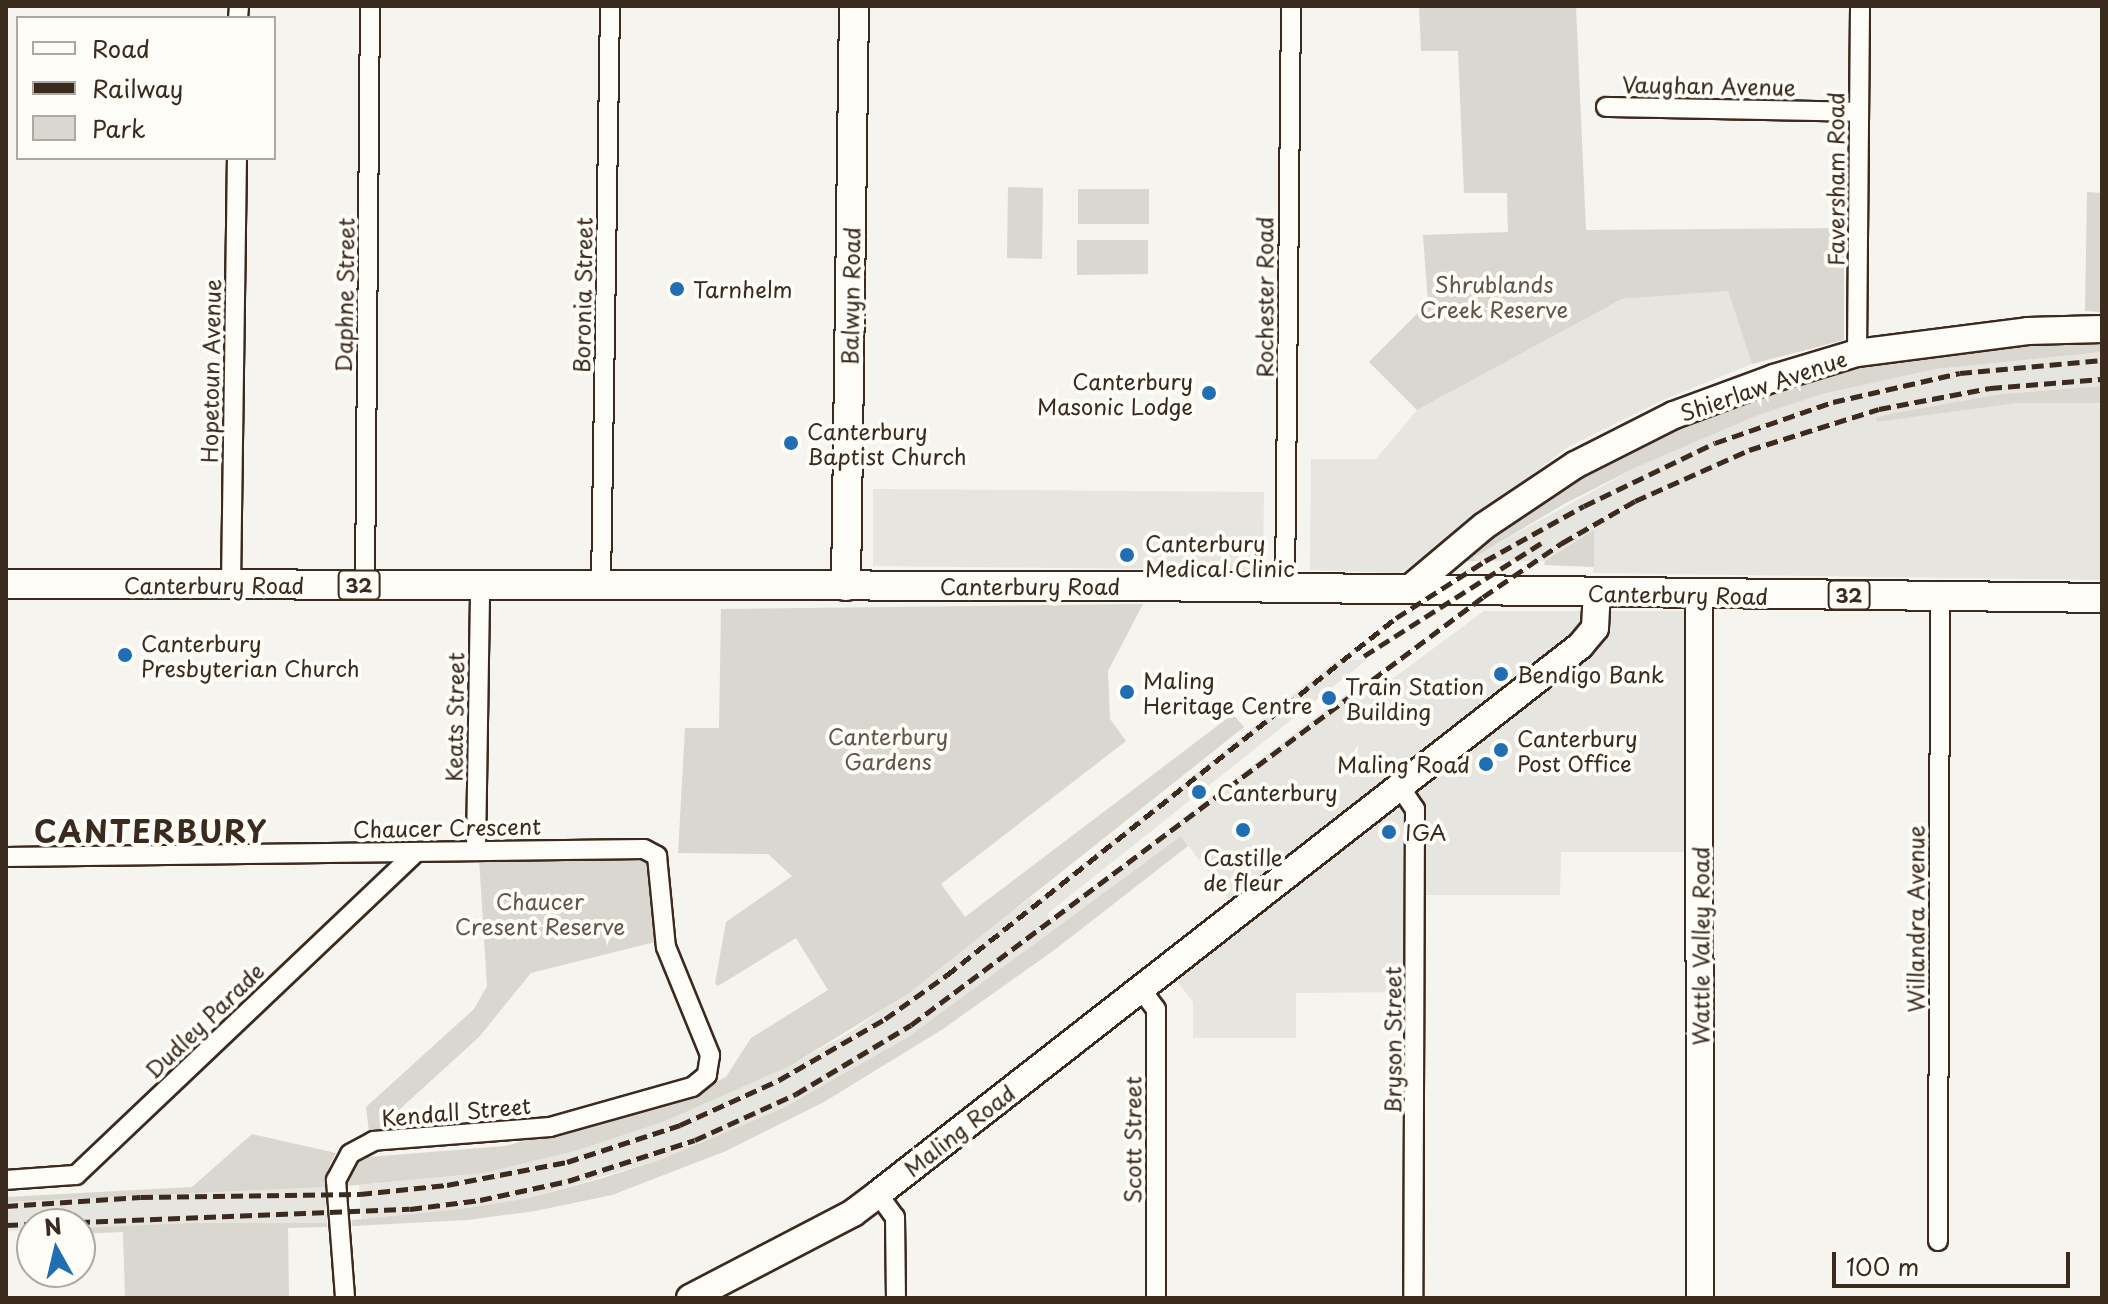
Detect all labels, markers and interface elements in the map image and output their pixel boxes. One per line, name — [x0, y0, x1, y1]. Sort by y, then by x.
legend — [16, 16, 276, 160]
text: Road — [92, 30, 150, 66]
text: Railway — [92, 70, 183, 106]
street label: Vaughan Avenue — [1622, 70, 1796, 100]
street label: Faversham Road — [1822, 92, 1848, 266]
text: Park — [92, 110, 146, 146]
street label: Rochester Road — [1251, 215, 1277, 379]
street label: Daphne Street — [329, 217, 359, 373]
street label: Boronia Street — [567, 217, 597, 373]
street label: Balwyn Road — [836, 226, 864, 366]
park label: Shrublands Creek Reserve — [1419, 270, 1569, 322]
place label: Tarnhelm — [693, 276, 793, 302]
street label: Hopetoun Avenue — [195, 279, 225, 463]
marker: Tarnhelm — [668, 280, 686, 298]
street label: Shierlaw Avenue — [1676, 344, 1850, 426]
place label: Canterbury Masonic Lodge — [1039, 367, 1193, 418]
marker: Canterbury Masonic Lodge — [1200, 384, 1218, 402]
place label: Canterbury Baptist Church — [807, 417, 967, 468]
marker: Canterbury Baptist Church — [782, 434, 800, 452]
place label: Canterbury Medical Clinic — [1145, 529, 1294, 580]
marker: Canterbury Medical Clinic — [1116, 544, 1138, 566]
road number: 32 — [337, 569, 381, 601]
street label: Canterbury Road — [124, 572, 304, 598]
street label: Canterbury Road — [940, 573, 1120, 599]
street label: Canterbury Road — [1587, 579, 1769, 609]
road number: 32 — [1827, 579, 1871, 611]
place label: Canterbury Presbyterian Church — [141, 629, 359, 680]
marker: Canterbury Presbyterian Church — [116, 646, 134, 664]
street label: Keats Street — [440, 652, 468, 782]
place label: Bendigo Bank — [1517, 661, 1664, 687]
marker: Bendigo Bank — [1492, 665, 1510, 683]
place label: Maling Heritage Centre — [1143, 666, 1314, 718]
place label: Train Station Building — [1345, 672, 1484, 724]
marker: Maling Heritage Centre — [1118, 683, 1136, 701]
marker: Train Station Building — [1320, 689, 1338, 707]
park label: Canterbury Gardens — [828, 722, 948, 774]
place label: Canterbury Post Office — [1517, 724, 1638, 776]
marker: Canterbury Post Office — [1492, 741, 1510, 759]
place label: Maling Road — [1338, 751, 1470, 777]
marker: Maling Road — [1477, 755, 1495, 773]
place label: Canterbury — [1217, 779, 1338, 805]
marker: Canterbury — [1188, 781, 1210, 803]
street label: Chaucer Crescent — [353, 812, 541, 842]
district label: CANTERBURY — [36, 813, 266, 849]
place label: IGA — [1405, 819, 1446, 845]
marker: Castille de fleur — [1234, 821, 1252, 839]
marker: IGA — [1380, 823, 1398, 841]
street label: Willandra Avenue — [1902, 826, 1928, 1012]
place label: Castille de fleur — [1203, 843, 1283, 894]
street label: Wattle Valley Road — [1687, 845, 1713, 1047]
park label: Chaucer Cresent Reserve — [455, 887, 625, 938]
street label: Dudley Parade — [140, 957, 268, 1083]
street label: Bryson Street — [1379, 967, 1405, 1113]
street label: Scott Street — [1119, 1076, 1145, 1204]
street label: Maling Road — [899, 1079, 1019, 1181]
street label: Kendall Street — [380, 1091, 532, 1131]
north arrow — [16, 1208, 96, 1288]
text: N — [42, 1208, 64, 1243]
scale bar — [1836, 1236, 2074, 1286]
text: 100 m — [1846, 1248, 1919, 1284]

